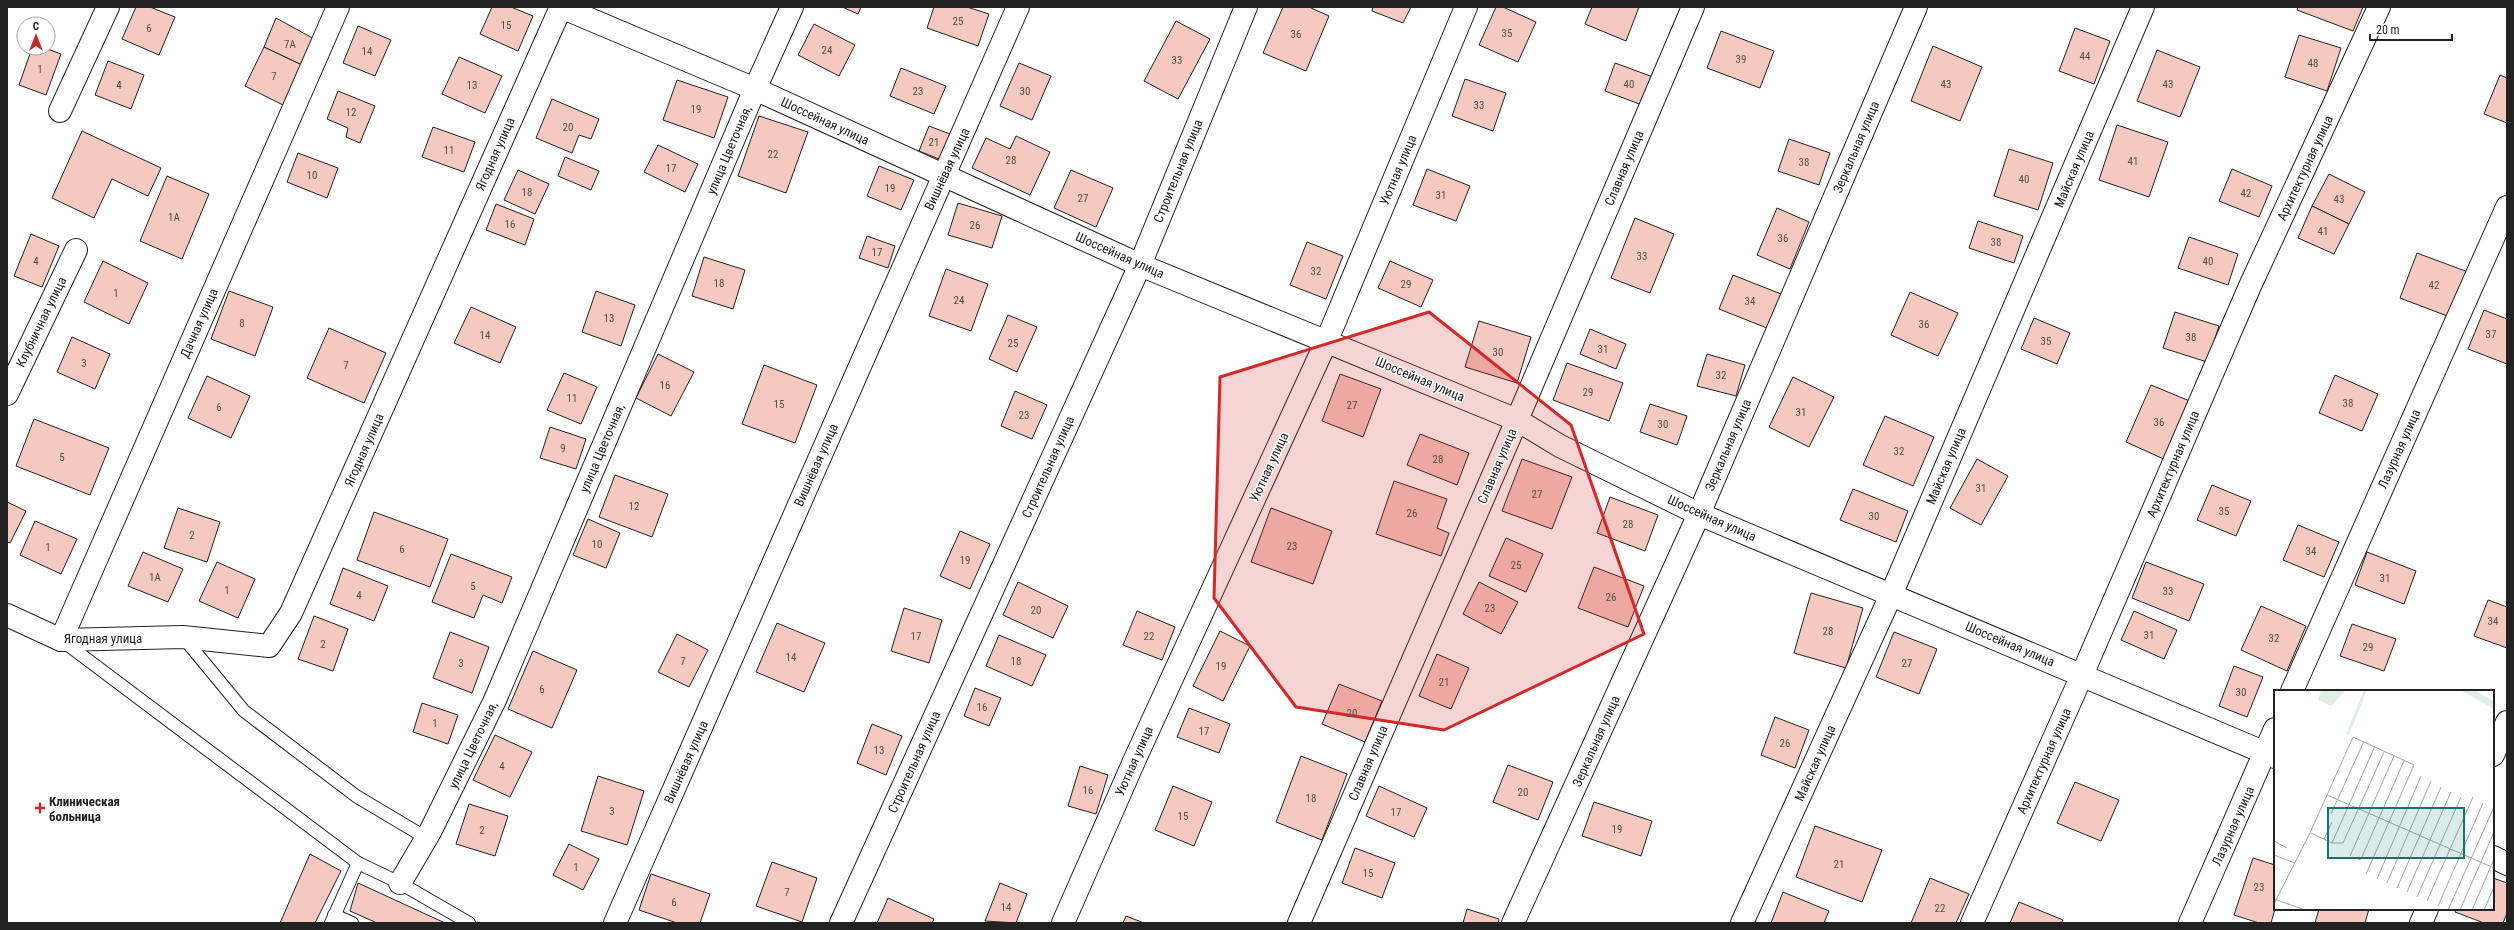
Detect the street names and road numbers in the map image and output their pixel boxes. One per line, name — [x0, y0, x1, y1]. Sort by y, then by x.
street label: Шоссейная улица — [779, 94, 871, 148]
street label: Зеркальная улица — [1830, 99, 1882, 195]
street label: улица Цветочная, — [704, 103, 754, 197]
street label: Архитектурная улица — [2274, 113, 2336, 223]
street label: Ягодная улица — [472, 115, 518, 193]
street label: Строительная улица — [1150, 117, 1206, 225]
street label: Вишнёвая улица — [921, 125, 973, 213]
street label: Славная улица — [1601, 128, 1647, 208]
street label: Майская улица — [2051, 128, 2097, 210]
street label: Уютная улица — [1376, 133, 1420, 207]
street label: Шоссейная улица — [1073, 229, 1167, 281]
street label: Клубничная улица — [13, 274, 69, 370]
street label: Дачная улица — [177, 286, 221, 360]
street label: Шоссейная улица — [1373, 353, 1467, 405]
street label: Зеркальная улица — [1702, 397, 1754, 493]
street label: улица Цветочная, — [577, 401, 627, 495]
street label: Лазурная улица — [2375, 407, 2423, 491]
street label: Архитектурная улица — [2144, 408, 2202, 520]
street label: Ягодная улица — [341, 411, 387, 489]
street label: Строительная улица — [1019, 414, 1077, 520]
street label: Вишнёвая улица — [791, 421, 841, 509]
street label: Майская улица — [1923, 425, 1969, 507]
street label: Славная улица — [1474, 426, 1520, 506]
street label: Уютная улица — [1246, 430, 1292, 504]
street label: Шоссейная улица — [1665, 492, 1759, 544]
street label: Шоссейная улица — [1963, 618, 2057, 670]
street label: Ягодная улица — [64, 631, 142, 646]
street label: Зеркальная улица — [1569, 693, 1623, 789]
street label: улица Цветочная, — [445, 699, 501, 791]
street label: Архитектурная улица — [2014, 706, 2074, 816]
street label: Строительная улица — [885, 709, 943, 815]
street label: Вишнёвая улица — [661, 718, 711, 806]
street label: Славная улица — [1345, 723, 1391, 803]
street label: Майская улица — [1792, 723, 1838, 803]
street label: Уютная улица — [1112, 724, 1156, 798]
street label: Лазурная улица — [2209, 784, 2257, 868]

